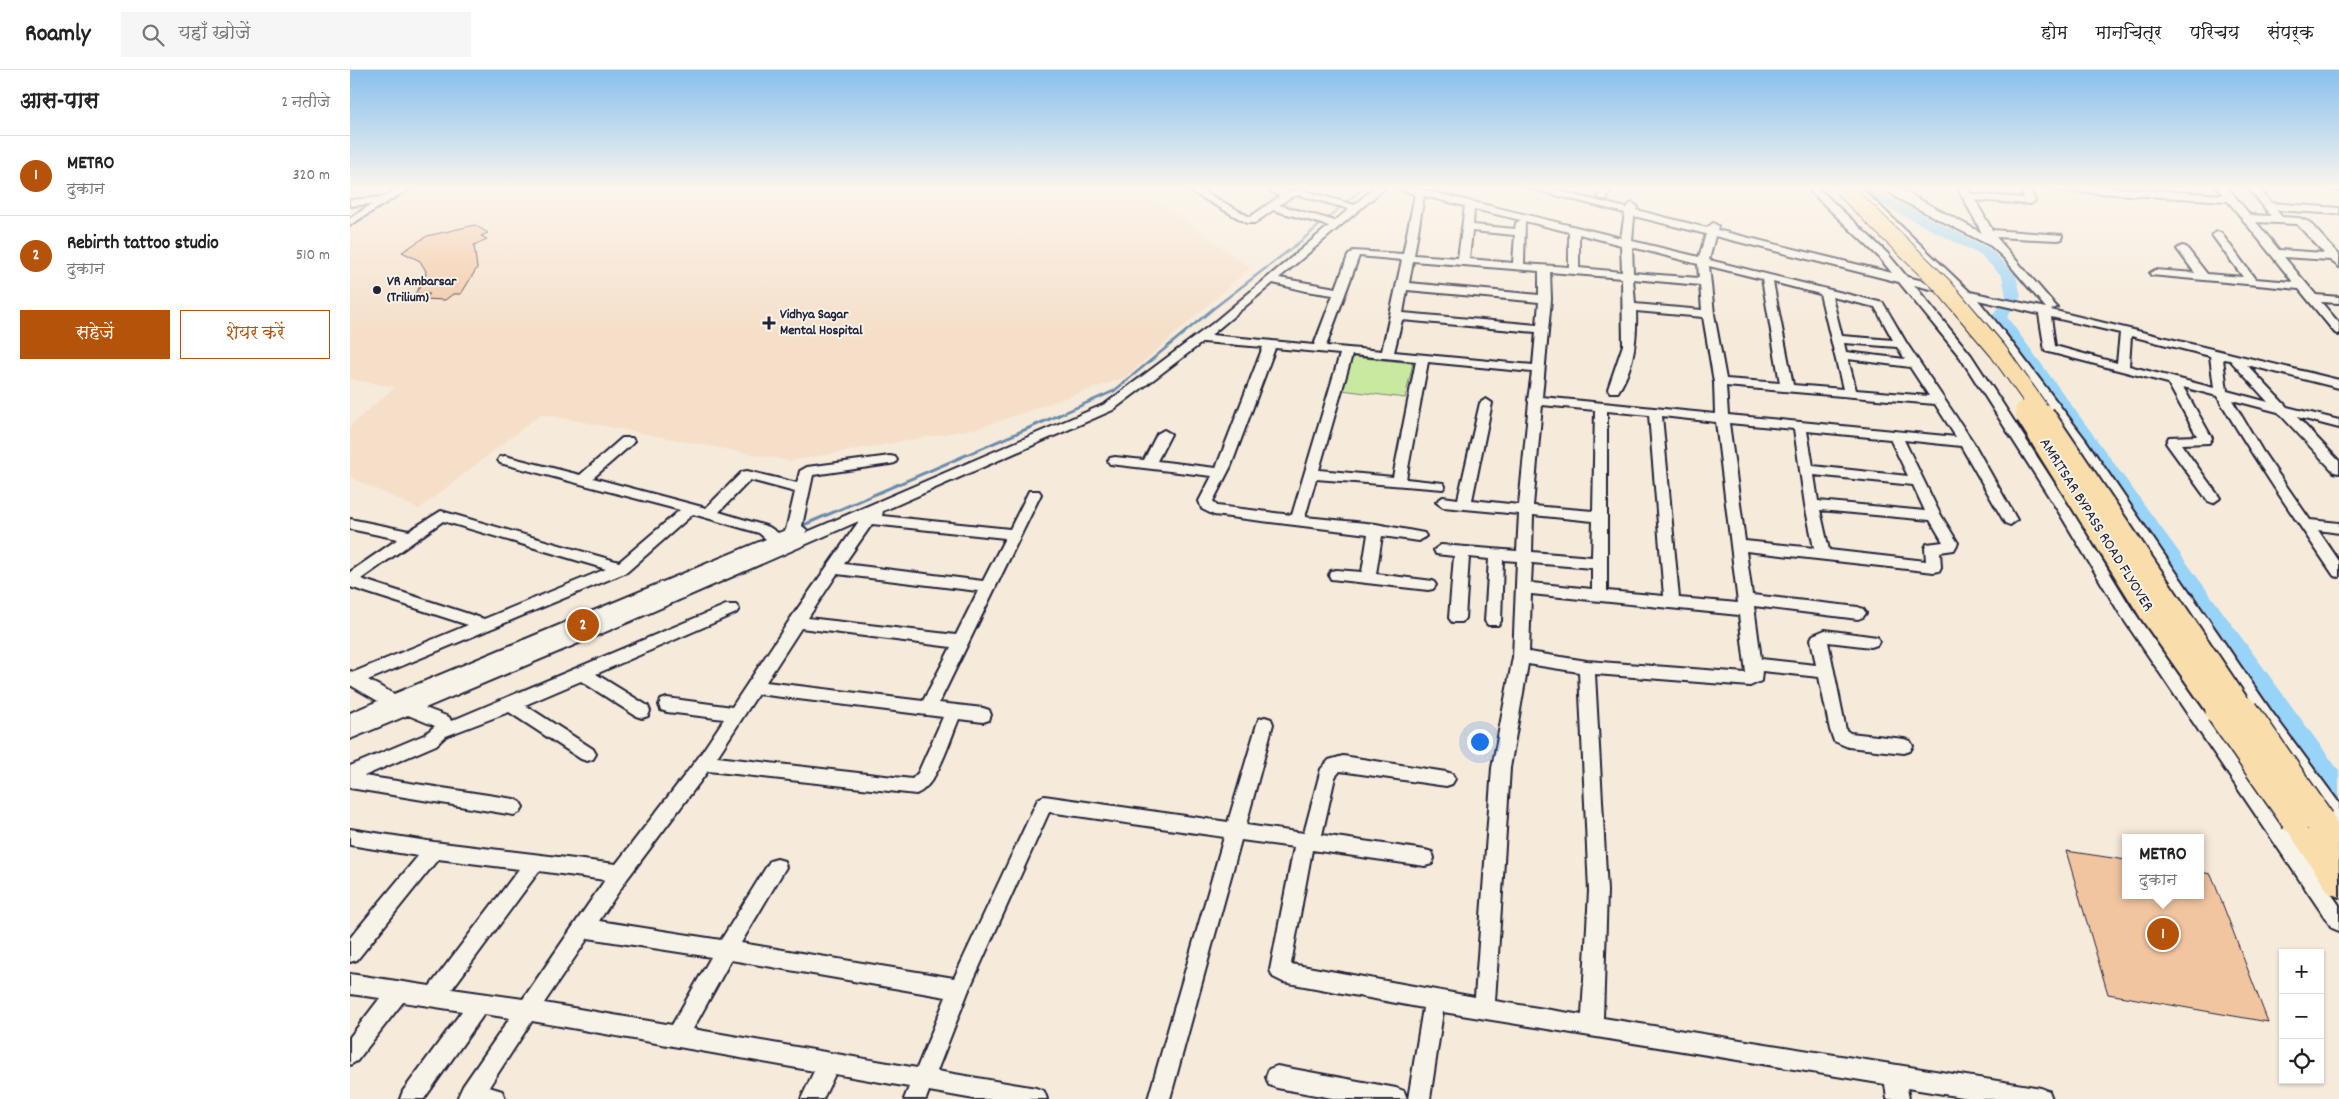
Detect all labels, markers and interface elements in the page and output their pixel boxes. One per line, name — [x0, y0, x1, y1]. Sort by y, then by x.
search box — [121, 12, 471, 57]
text: Roamly — [25, 18, 91, 52]
icon: search — [139, 21, 167, 49]
text: यहाँ खोजें — [179, 21, 250, 48]
text: होम — [2041, 22, 2067, 47]
text: मानचित्र — [2095, 22, 2162, 47]
text: परिचय — [2190, 22, 2239, 47]
text: संपर्क — [2267, 22, 2314, 47]
text: आस-पास — [20, 88, 99, 118]
text: 2 नतीजे — [281, 91, 330, 114]
text: METRO — [67, 151, 115, 178]
text: 1 — [34, 164, 38, 187]
text: 320 m — [293, 164, 330, 187]
text: दुकान — [67, 178, 105, 201]
text: Rebirth tattoo studio — [67, 231, 219, 258]
text: 2 — [33, 244, 40, 267]
text: 510 m — [296, 244, 330, 267]
text: दुकान — [67, 258, 105, 281]
place label: VR Ambarsar (Trilium) — [387, 272, 457, 308]
marker: VR Ambarsar (Trilium) — [371, 284, 383, 296]
place label: Vidhya Sagar Mental Hospital — [780, 305, 863, 341]
button: सहेजें — [20, 310, 170, 359]
button: शेयर करें — [180, 310, 330, 359]
marker: Vidhya Sagar Mental Hospital — [762, 316, 776, 330]
street label: AMRITSAR BYPASS ROAD FLYOVER — [2033, 434, 2159, 616]
pin: 2 — [567, 606, 599, 644]
your location — [1467, 729, 1493, 755]
popup — [2122, 834, 2204, 899]
text: METRO — [2139, 842, 2187, 869]
text: दुकान — [2139, 869, 2177, 892]
pin: 1 — [2147, 915, 2179, 953]
map controls — [2279, 949, 2324, 1084]
button: + — [2279, 949, 2324, 994]
button: − — [2279, 994, 2324, 1039]
button: locate — [2279, 1039, 2324, 1084]

